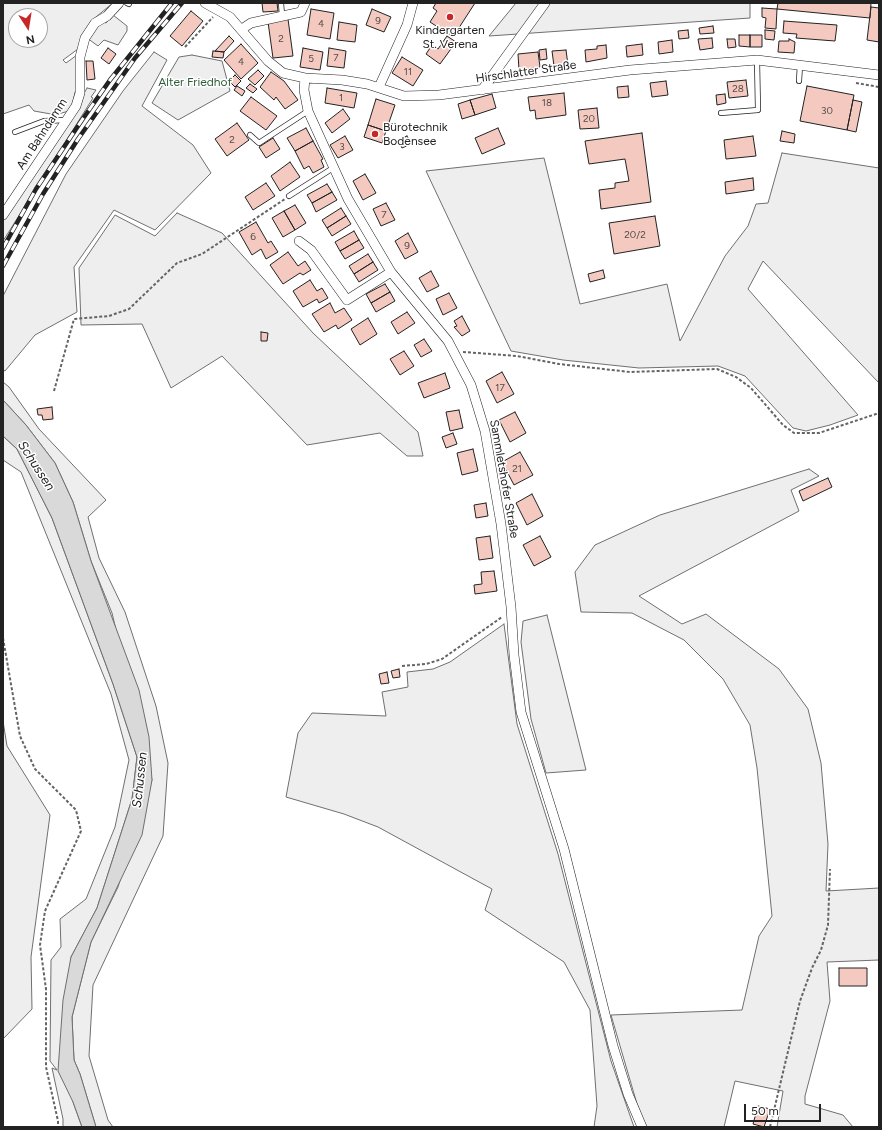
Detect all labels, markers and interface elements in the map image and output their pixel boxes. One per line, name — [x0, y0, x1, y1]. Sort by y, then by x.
north arrow — [8, 8, 48, 48]
marker: Kindergarten St. Verena — [445, 12, 455, 22]
house number: 9 — [375, 15, 381, 27]
house number: 4 — [318, 18, 324, 30]
place label: Kindergarten St. Verena — [415, 23, 485, 51]
text: N — [25, 32, 36, 46]
house number: 2 — [278, 33, 284, 45]
house number: 7 — [333, 52, 339, 64]
house number: 5 — [308, 53, 314, 65]
house number: 4 — [238, 56, 244, 68]
street label: Hirschlatter Straße — [475, 58, 577, 86]
house number: 11 — [404, 66, 412, 78]
park label: Alter Friedhof — [158, 75, 232, 89]
house number: 28 — [732, 83, 744, 95]
house number: 1 — [339, 92, 343, 104]
street label: Am Bahndamm — [14, 96, 70, 172]
house number: 18 — [542, 97, 552, 109]
house number: 30 — [821, 105, 833, 117]
house number: 20 — [583, 113, 595, 125]
place label: Bürotechnik Bodensee — [383, 120, 448, 148]
marker: Bürotechnik Bodensee — [370, 129, 380, 139]
house number: 2 — [229, 134, 235, 146]
house number: 3 — [339, 141, 345, 153]
house number: 7 — [381, 209, 387, 221]
house number: 20/2 — [624, 229, 646, 241]
house number: 6 — [250, 231, 256, 243]
house number: 9 — [404, 240, 410, 252]
house number: 17 — [495, 382, 505, 394]
street label: Sammletshofer Straße — [486, 419, 522, 539]
water label: Schussen — [14, 438, 58, 494]
house number: 21 — [512, 463, 522, 475]
water label: Schussen — [129, 751, 151, 809]
scale bar — [746, 1096, 823, 1122]
text: 50 m — [751, 1104, 779, 1118]

